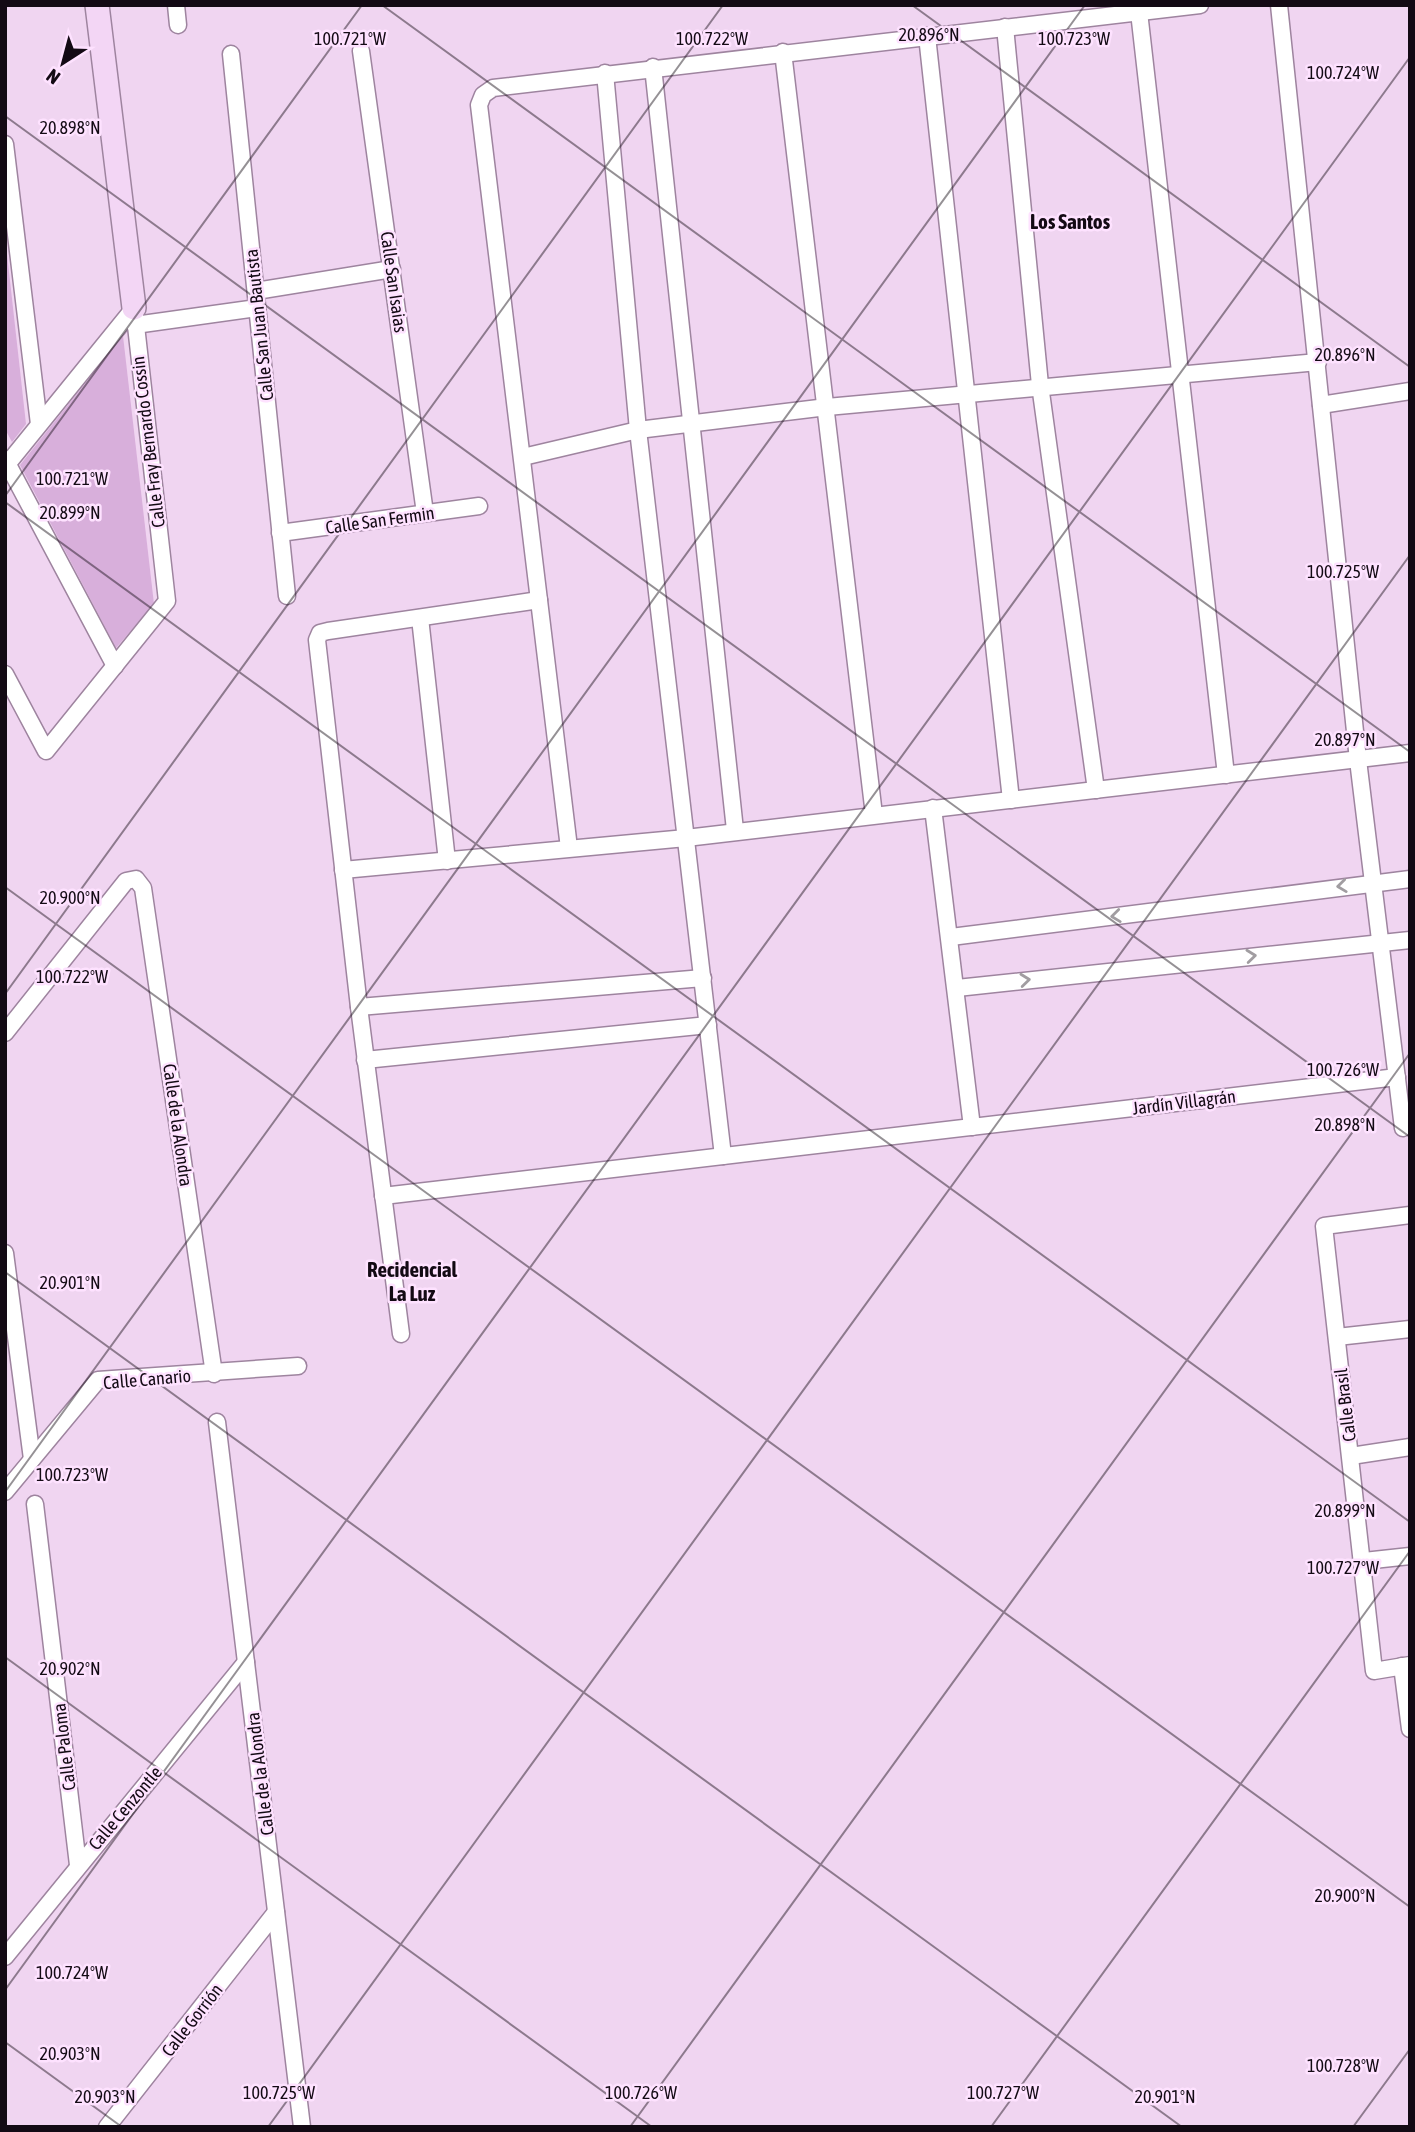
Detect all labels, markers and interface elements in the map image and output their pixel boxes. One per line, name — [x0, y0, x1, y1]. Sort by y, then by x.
text: 20.896°N — [898, 24, 960, 45]
north arrow — [28, 28, 98, 98]
text: 100.721°W — [314, 28, 386, 49]
text: 100.722°W — [676, 28, 748, 49]
text: 100.723°W — [1038, 28, 1110, 49]
text: 100.724°W — [1307, 62, 1379, 83]
text: N — [42, 65, 64, 89]
text: 20.898°N — [39, 117, 101, 138]
district label: Los Santos — [1030, 209, 1111, 233]
street label: Calle San Isaias — [377, 230, 411, 334]
street label: Calle San Juan Bautista — [241, 248, 277, 402]
text: 20.896°N — [1314, 344, 1376, 365]
street label: Calle Fray Bernardo Cossin — [127, 355, 169, 529]
text: 100.721°W — [36, 468, 108, 489]
text: 20.899°N — [39, 502, 101, 523]
street label: Calle San Fermin — [324, 502, 436, 538]
text: 100.725°W — [1307, 561, 1379, 582]
text: 20.897°N — [1314, 729, 1376, 750]
one-way arrow — [1336, 879, 1348, 894]
text: 20.900°N — [39, 887, 101, 908]
one-way arrow — [1111, 908, 1122, 923]
one-way arrow — [1245, 949, 1257, 964]
text: 100.722°W — [36, 966, 108, 987]
one-way arrow — [1019, 973, 1030, 988]
text: 100.726°W — [1307, 1059, 1379, 1080]
street label: Calle de la Alondra — [159, 1062, 197, 1188]
street label: Jardín Villagrán — [1131, 1085, 1237, 1119]
text: 20.898°N — [1314, 1114, 1376, 1135]
district label: Recidencial La Luz — [367, 1257, 457, 1305]
text: 20.901°N — [39, 1272, 101, 1293]
street label: Calle Canario — [102, 1365, 192, 1393]
street label: Calle Brasil — [1330, 1367, 1360, 1443]
text: 100.723°W — [36, 1464, 108, 1485]
text: 20.899°N — [1314, 1500, 1376, 1521]
text: 100.727°W — [1307, 1557, 1379, 1578]
text: 20.902°N — [39, 1658, 101, 1679]
street label: Calle Paloma — [48, 1702, 80, 1792]
street label: Calle de la Alondra — [242, 1711, 278, 1837]
street label: Calle Cenzontle — [84, 1762, 166, 1854]
text: 20.900°N — [1314, 1885, 1376, 1906]
text: 100.724°W — [36, 1962, 108, 1983]
street label: Calle Gorrión — [157, 1979, 227, 2061]
text: 20.903°N — [39, 2043, 101, 2064]
text: 100.728°W — [1307, 2055, 1379, 2076]
text: 100.725°W — [243, 2082, 315, 2103]
text: 100.726°W — [605, 2082, 677, 2103]
text: 100.727°W — [967, 2082, 1039, 2103]
text: 20.903°N — [74, 2086, 136, 2107]
text: 20.901°N — [1134, 2086, 1196, 2107]

